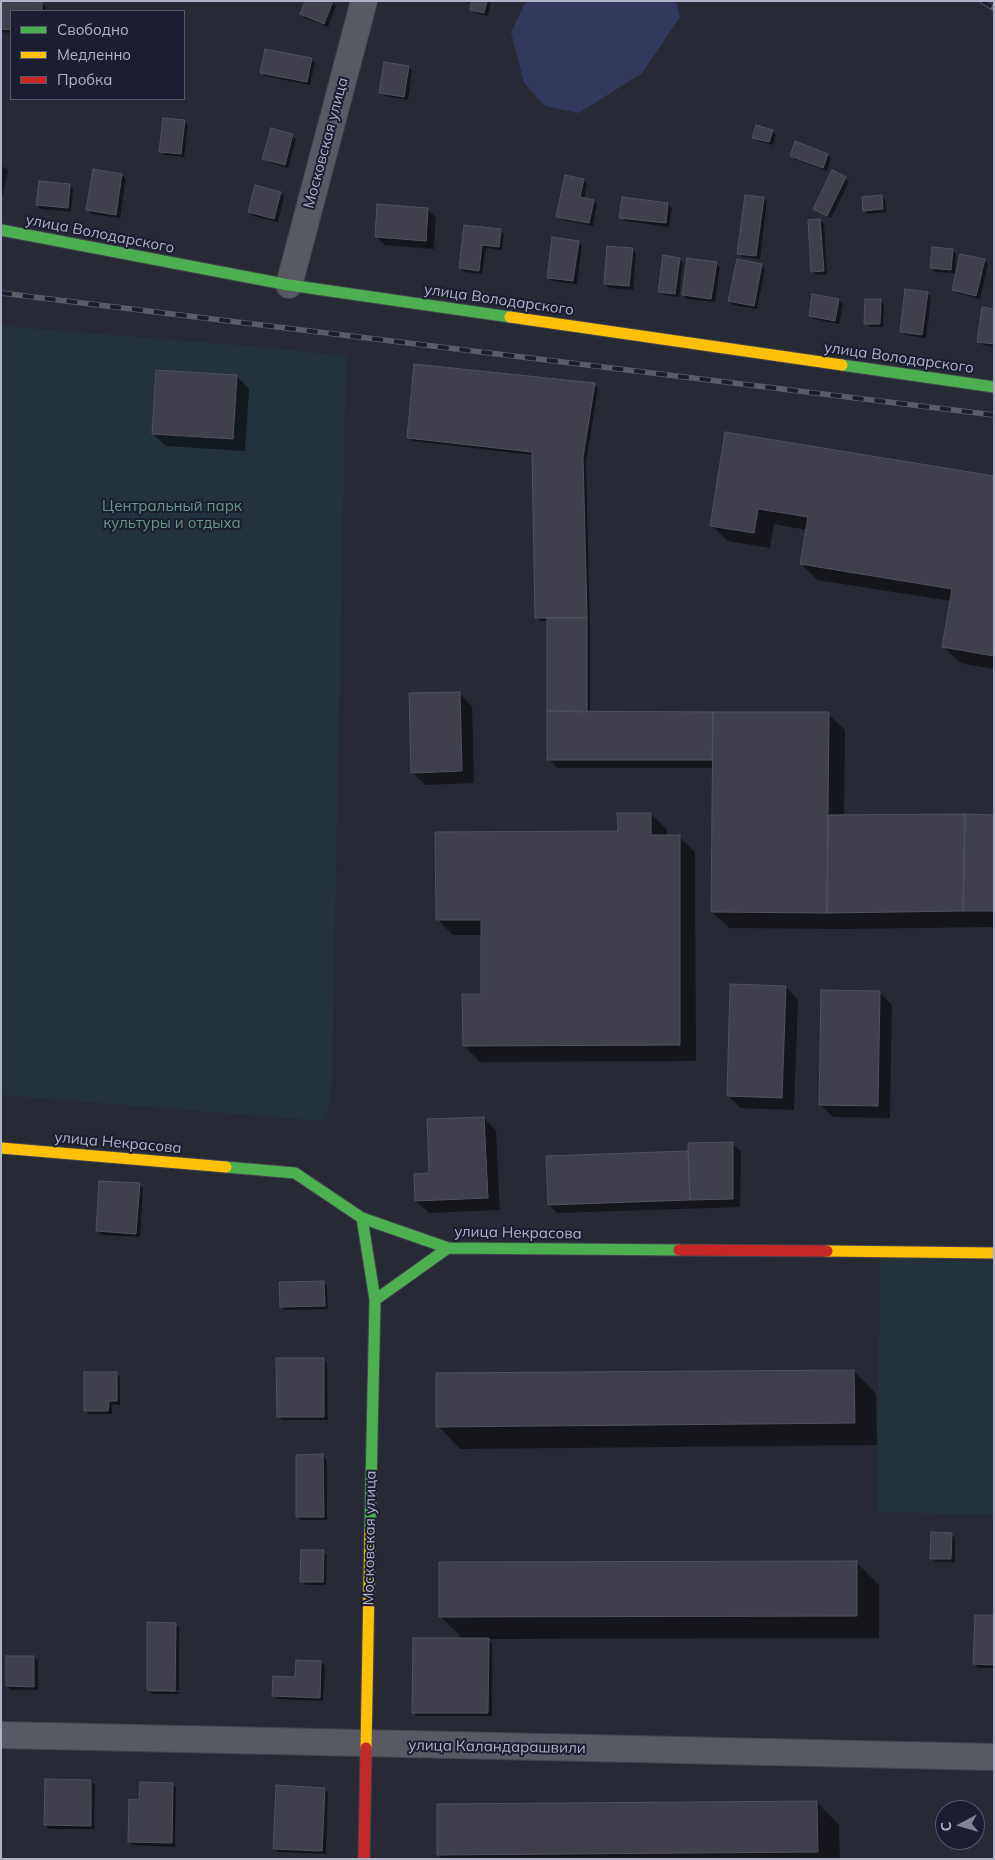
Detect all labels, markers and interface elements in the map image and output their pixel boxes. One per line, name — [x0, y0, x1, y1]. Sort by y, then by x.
legend — [10, 10, 185, 100]
text: Свободно — [57, 20, 129, 39]
text: Медленно — [57, 45, 131, 64]
text: Пробка — [57, 70, 112, 89]
street label: Московская улица — [300, 75, 352, 211]
street label: улица Володарского — [24, 211, 176, 257]
street label: улица Володарского — [423, 281, 575, 319]
street label: улица Володарского — [823, 339, 975, 377]
park label: Центральный парк культуры и отдыха — [102, 497, 242, 532]
street label: улица Некрасова — [54, 1128, 182, 1158]
street label: улица Некрасова — [454, 1223, 582, 1243]
street label: Московская улица — [360, 1470, 380, 1606]
street label: улица Каландарашвили — [408, 1736, 586, 1758]
north arrow — [935, 1800, 985, 1850]
text: С — [937, 1821, 956, 1832]

